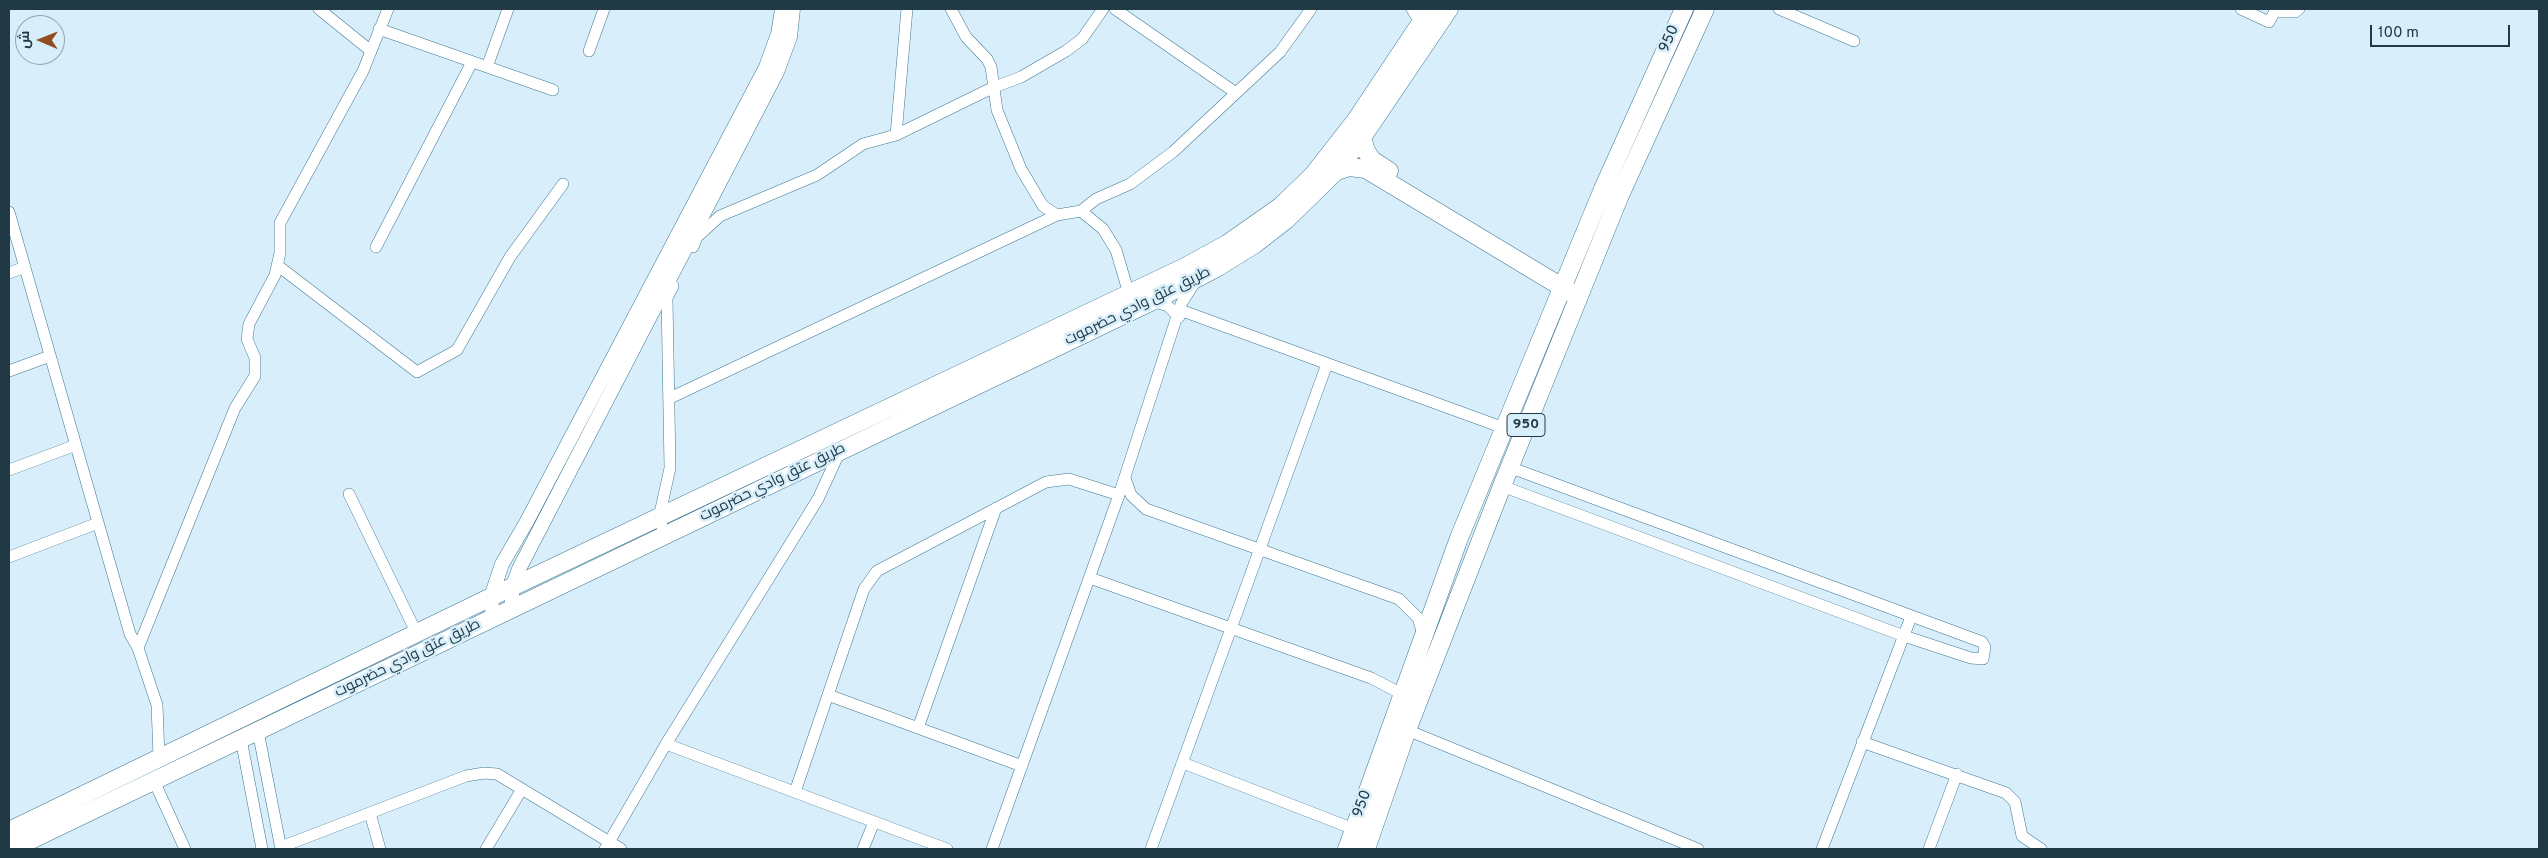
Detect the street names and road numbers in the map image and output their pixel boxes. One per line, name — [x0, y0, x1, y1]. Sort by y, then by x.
street label: 950 — [1656, 23, 1684, 55]
street label: طريق عتق وادي حضرموت — [1062, 264, 1214, 350]
road number: 950 — [1507, 414, 1545, 436]
street label: طريق عتق وادي حضرموت — [697, 440, 849, 526]
street label: طريق عتق وادي حضرموت — [332, 616, 484, 702]
street label: 950 — [1350, 788, 1376, 820]

